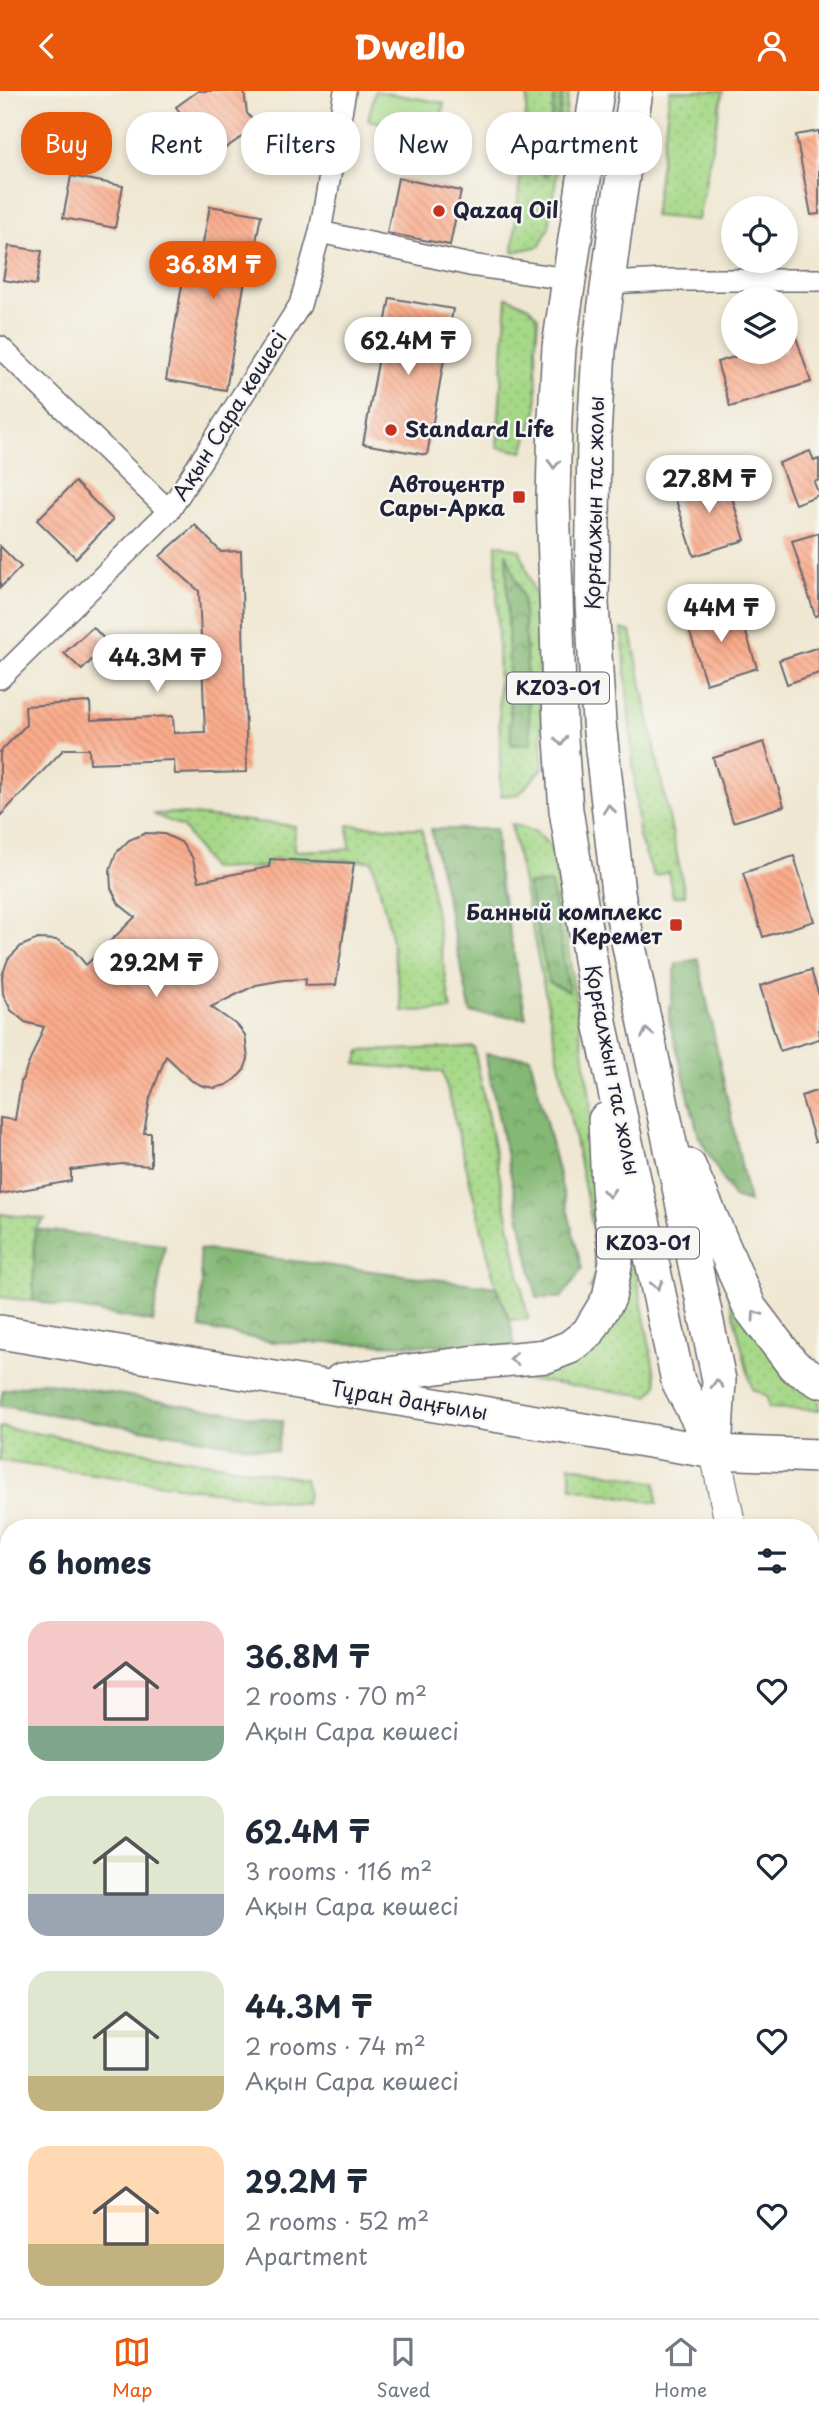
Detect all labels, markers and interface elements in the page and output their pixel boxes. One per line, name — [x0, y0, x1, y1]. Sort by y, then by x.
text: Dwello — [354, 22, 465, 70]
icon: back — [28, 27, 66, 65]
icon: person — [753, 27, 791, 65]
chip: Buy — [21, 112, 112, 175]
chip: Rent — [126, 112, 227, 175]
chip: Filters — [241, 112, 360, 175]
chip: New — [374, 112, 472, 175]
chip: Apartment — [486, 112, 662, 175]
place label: Qazaq Oil — [453, 193, 558, 225]
map controls — [721, 196, 798, 364]
button: locate — [721, 196, 798, 273]
marker: Qazaq Oil — [431, 203, 447, 219]
pin: 36.8M ₸ — [148, 241, 278, 301]
text: 36.8M ₸ — [165, 246, 261, 281]
button: layers — [721, 287, 798, 364]
pin: 62.4M ₸ — [343, 317, 473, 377]
text: 62.4M ₸ — [360, 322, 456, 357]
street label: Ақын Сара көшесі — [163, 324, 294, 506]
street label: Қорғалжын тас жолы — [575, 396, 611, 610]
place label: Standard Life — [405, 412, 554, 444]
marker: Standard Life — [383, 422, 399, 438]
pin: 27.8M ₸ — [644, 455, 774, 515]
one-way arrow — [546, 459, 561, 470]
text: 27.8M ₸ — [662, 460, 756, 495]
place label: Автоцентр Сары-Арка — [379, 467, 505, 523]
marker: Автоцентр Сары-Арка — [511, 489, 527, 505]
pin: 44M ₸ — [672, 585, 770, 644]
text: 44M ₸ — [683, 589, 759, 624]
pin: 44.3M ₸ — [92, 635, 222, 694]
text: 44.3M ₸ — [108, 639, 206, 674]
road number: KZ03-01 — [507, 673, 609, 703]
one-way arrow — [553, 735, 568, 746]
one-way arrow — [602, 803, 617, 814]
place label: Банный комплекс Керемет — [466, 895, 662, 951]
marker: Банный комплекс Керемет — [668, 917, 684, 933]
pin: 29.2M ₸ — [91, 939, 221, 999]
text: 29.2M ₸ — [109, 944, 203, 979]
street label: Қорғалжын тас жолы — [578, 961, 650, 1178]
one-way arrow — [641, 1027, 656, 1039]
one-way arrow — [601, 1188, 616, 1199]
road number: KZ03-01 — [597, 1227, 699, 1259]
one-way arrow — [648, 1279, 663, 1291]
one-way arrow — [752, 1310, 764, 1323]
one-way arrow — [508, 1351, 519, 1366]
street label: Тұран даңғылы — [328, 1371, 490, 1427]
one-way arrow — [710, 1378, 725, 1389]
text: 6 homes — [28, 1539, 151, 1584]
icon: filters — [753, 1542, 791, 1580]
text: 36.8M ₸ — [245, 1633, 369, 1678]
icon: home — [84, 1649, 168, 1733]
icon: heart — [753, 1672, 791, 1710]
text: 2 rooms · 70 m² — [245, 1678, 427, 1713]
text: Ақын Сара көшесі — [245, 1713, 459, 1748]
text: 62.4M ₸ — [245, 1808, 369, 1853]
icon: home — [84, 1824, 168, 1908]
icon: heart — [753, 1847, 791, 1885]
text: 3 rooms · 116 m² — [245, 1853, 432, 1888]
text: Ақын Сара көшесі — [245, 1888, 459, 1923]
text: 44.3M ₸ — [245, 1983, 372, 2028]
icon: home — [84, 1999, 168, 2083]
icon: heart — [753, 2022, 791, 2060]
text: 2 rooms · 74 m² — [245, 2028, 426, 2063]
text: Ақын Сара көшесі — [245, 2063, 459, 2098]
text: 29.2M ₸ — [245, 2158, 367, 2203]
icon: home — [84, 2174, 168, 2258]
icon: heart — [753, 2197, 791, 2235]
text: 2 rooms · 52 m² — [245, 2203, 429, 2238]
text: Apartment — [245, 2238, 368, 2273]
tab: Map — [112, 2333, 153, 2403]
tab: Saved — [376, 2333, 430, 2403]
tab: Home — [654, 2333, 707, 2403]

